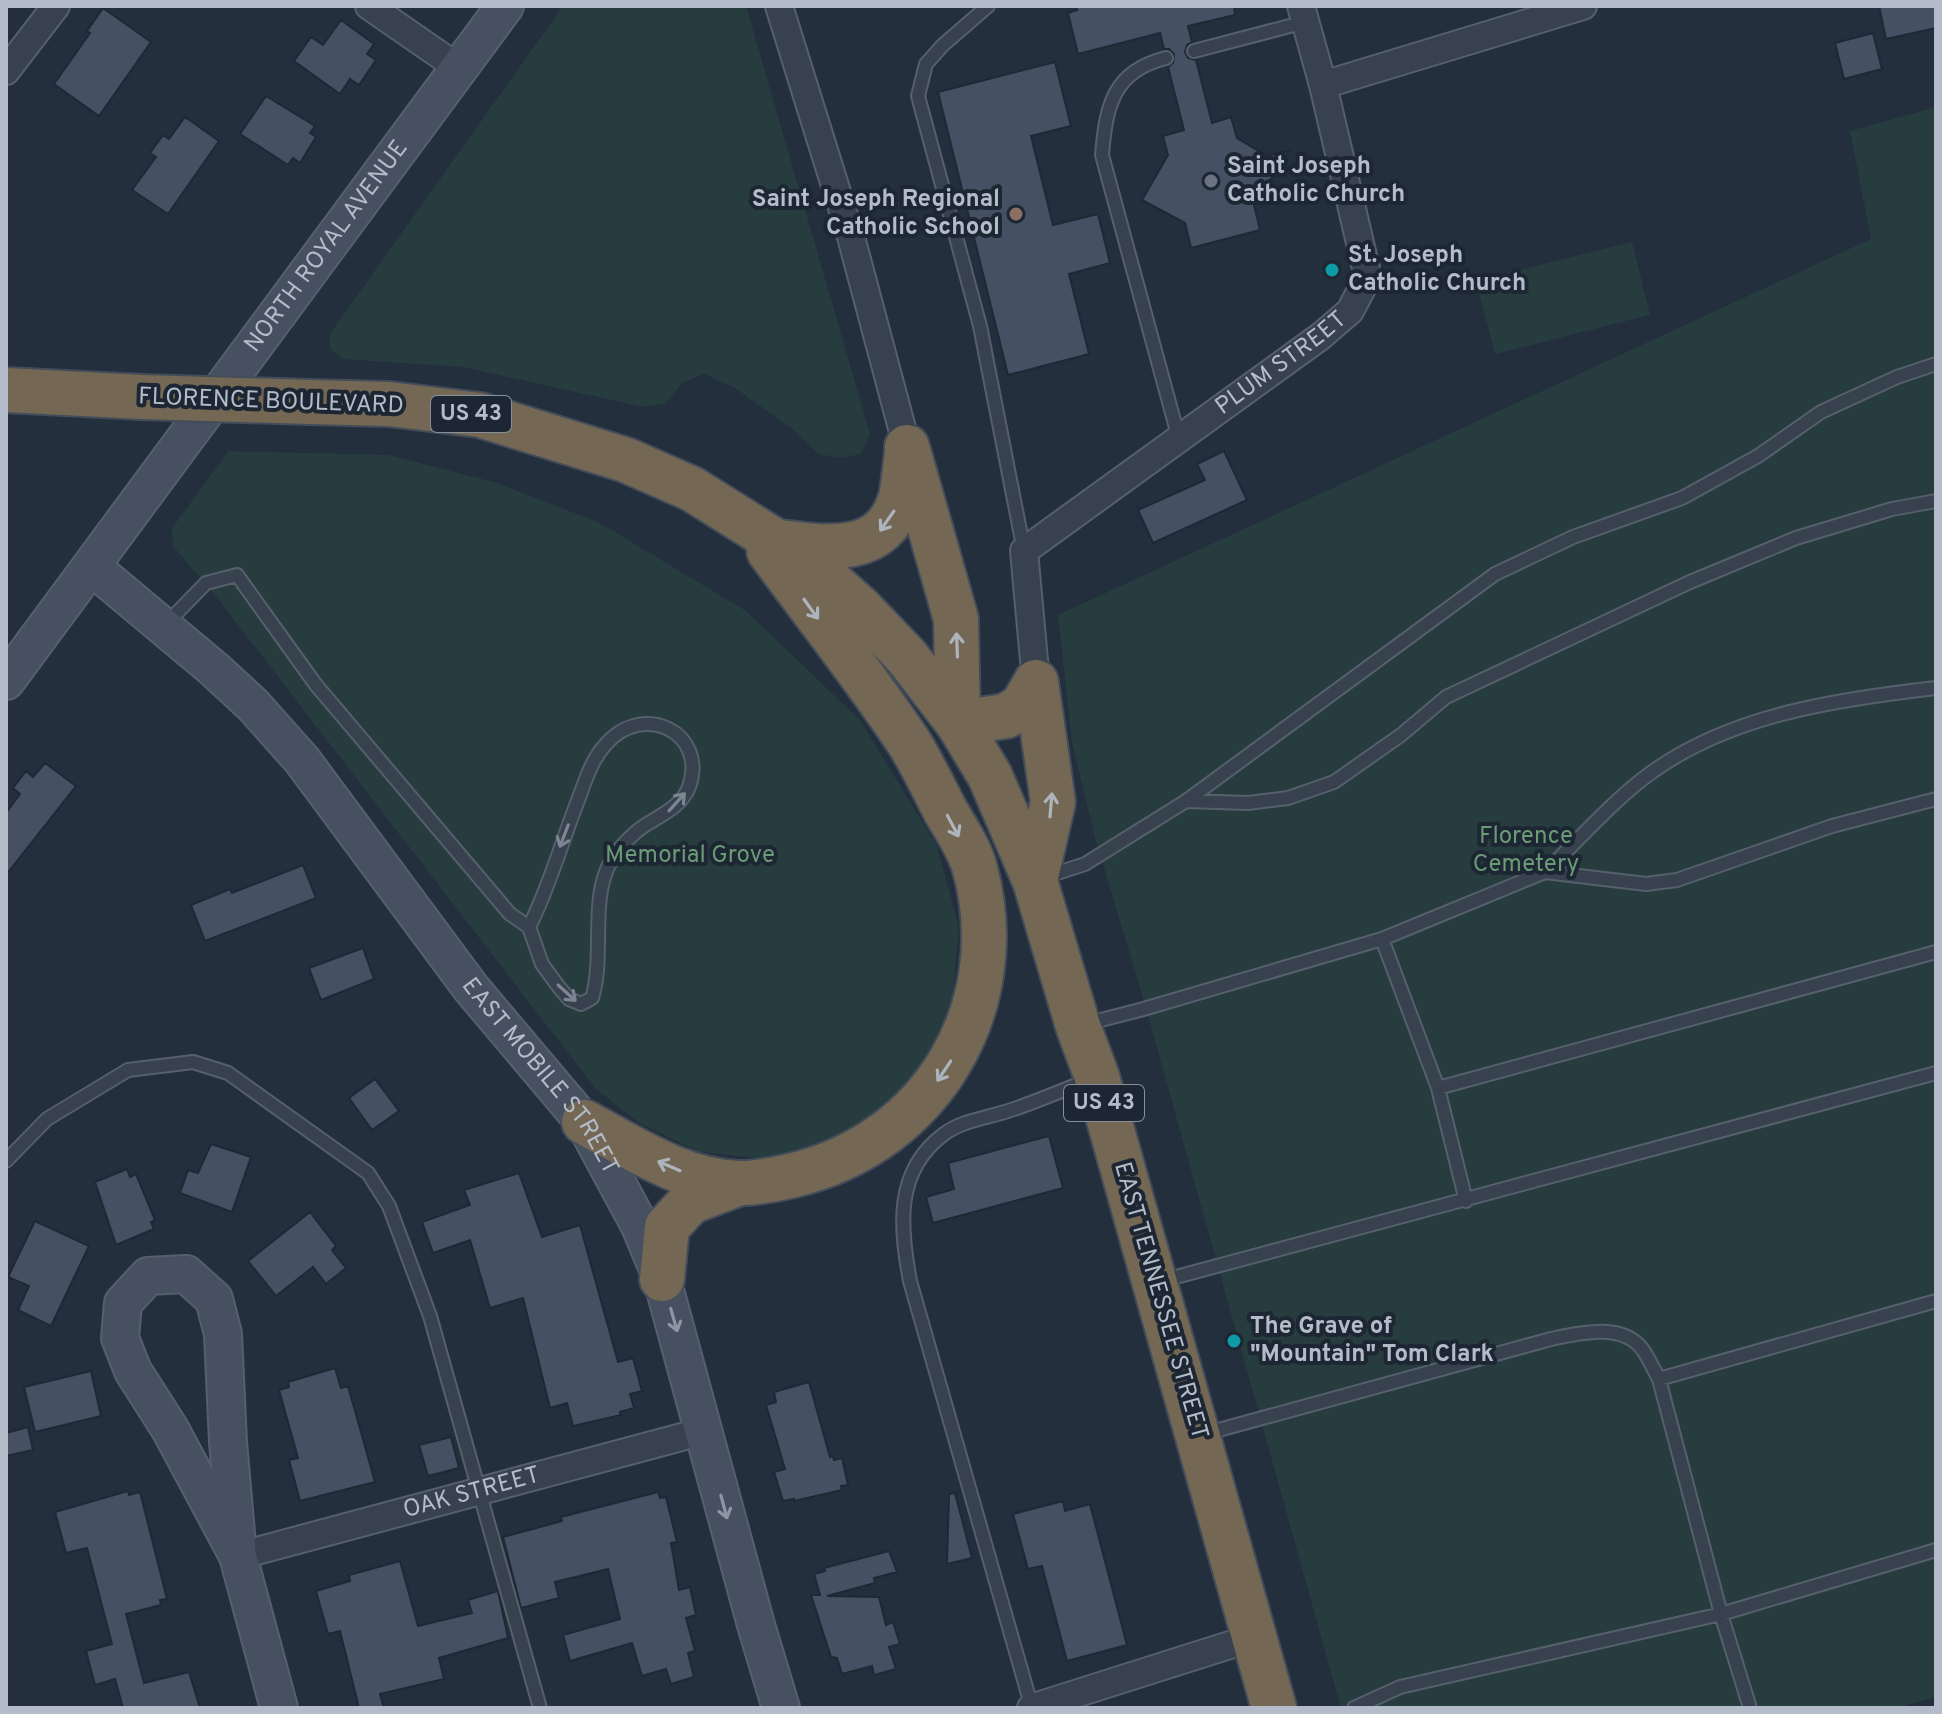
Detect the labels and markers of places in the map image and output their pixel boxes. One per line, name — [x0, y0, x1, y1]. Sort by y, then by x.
place label: Saint Joseph Catholic Church — [1227, 152, 1405, 210]
marker: Saint Joseph Catholic Church — [1202, 172, 1220, 190]
place label: Saint Joseph Regional Catholic School — [752, 185, 1000, 243]
marker: Saint Joseph Regional Catholic School — [1007, 205, 1025, 223]
place label: St. Joseph Catholic Church — [1348, 241, 1526, 299]
marker: St. Joseph Catholic Church — [1323, 261, 1341, 279]
place label: The Grave of "Mountain" Tom Clark — [1250, 1312, 1494, 1370]
marker: The Grave of "Mountain" Tom Clark — [1225, 1332, 1243, 1350]

